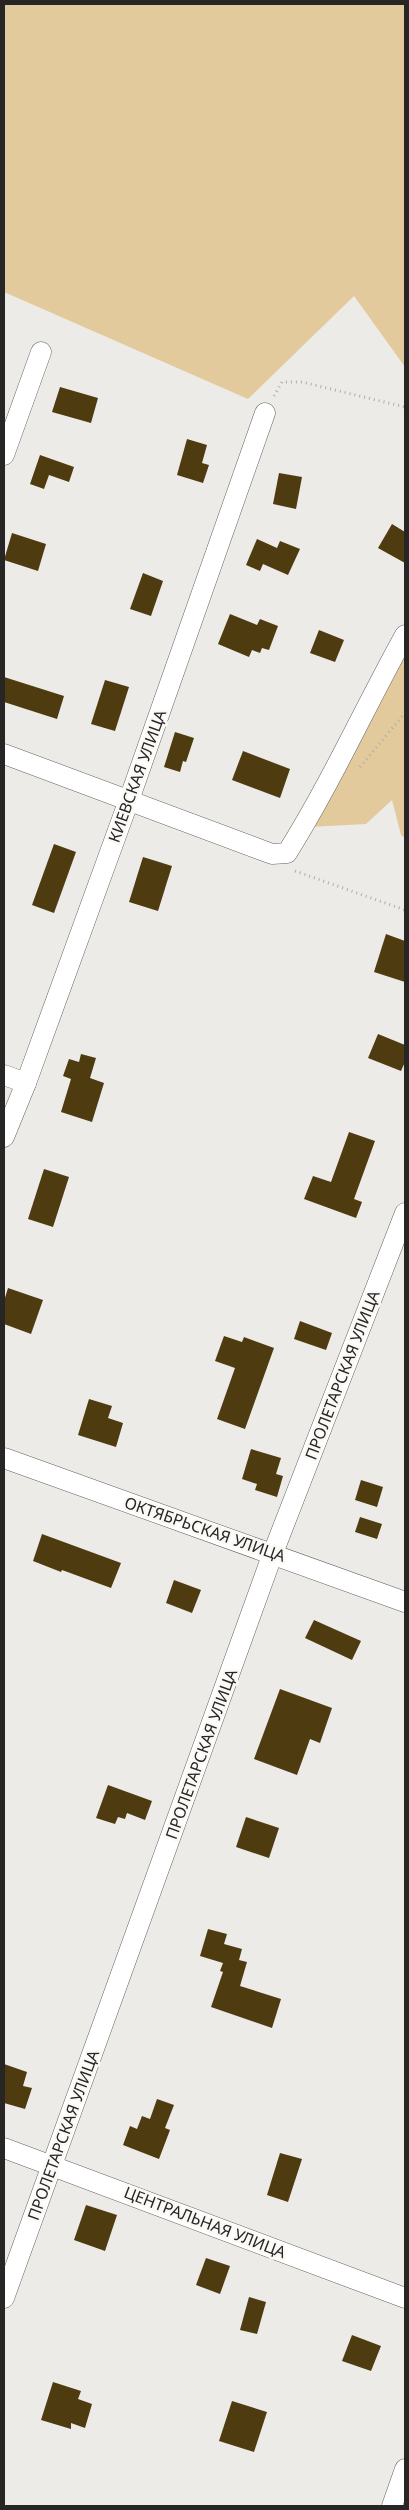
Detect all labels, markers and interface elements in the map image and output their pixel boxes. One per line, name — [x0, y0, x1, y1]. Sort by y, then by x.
street label: КИЕВСКАЯ УЛИЦА — [103, 706, 172, 846]
street label: ПРОЛЕТАРСКАЯ УЛИЦА — [300, 1286, 385, 1463]
street label: ОКТЯБРЬСКАЯ УЛИЦА — [122, 1491, 289, 1567]
street label: ПРОЛЕТАРСКАЯ УЛИЦА — [160, 1665, 242, 1842]
street label: ПРОЛЕТАРСКАЯ УЛИЦА — [22, 2046, 104, 2223]
street label: ЦЕНТРАЛЬНАЯ УЛИЦА — [121, 2181, 290, 2263]

